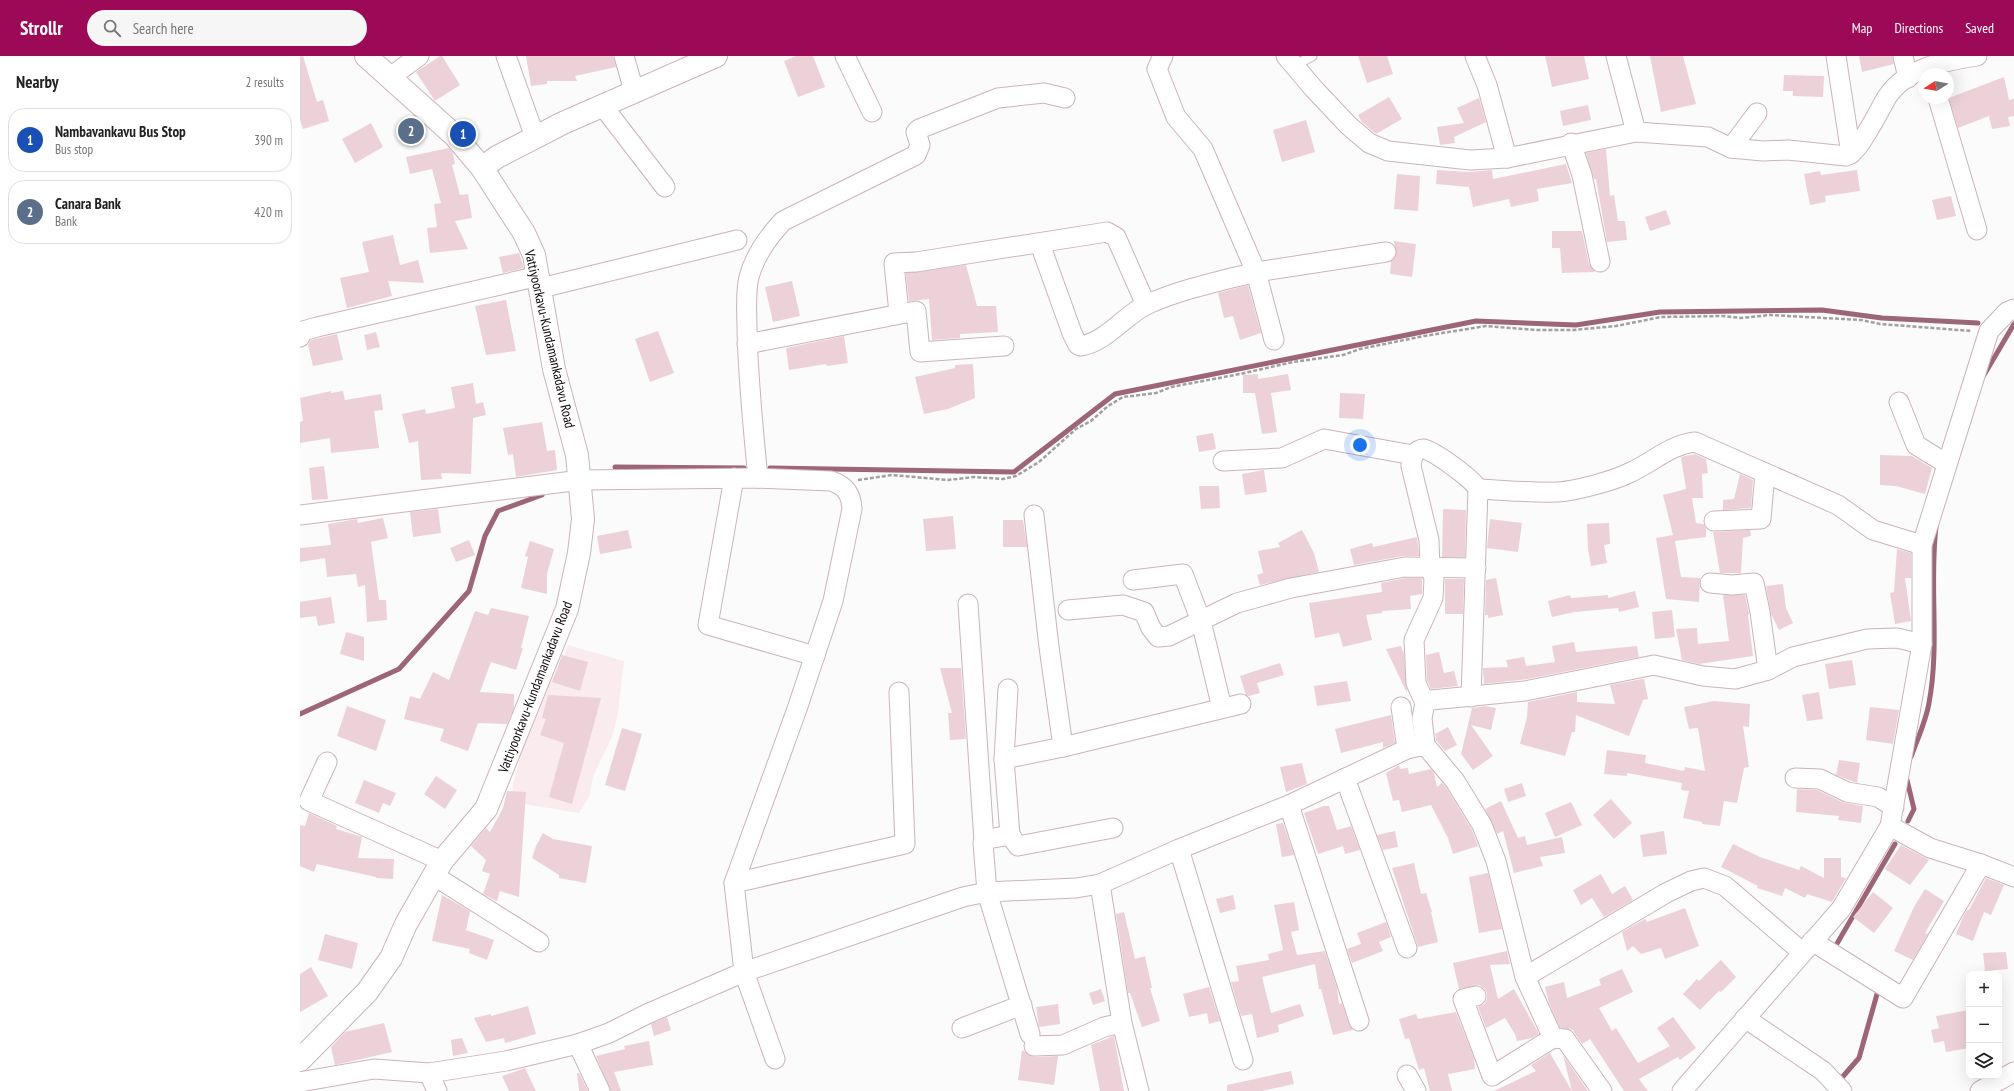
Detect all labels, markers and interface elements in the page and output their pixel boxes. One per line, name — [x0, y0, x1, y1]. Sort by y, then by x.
search box — [87, 10, 367, 46]
text: Strollr — [20, 16, 63, 40]
icon: search — [101, 17, 123, 39]
text: Search here — [133, 19, 194, 38]
text: Map — [1852, 19, 1872, 37]
text: Directions — [1894, 19, 1943, 37]
text: Saved — [1965, 19, 1994, 37]
north arrow — [1918, 68, 1954, 104]
text: Nearby — [16, 71, 59, 93]
text: 2 results — [245, 74, 284, 91]
pin: 2 — [398, 116, 424, 146]
pin: 1 — [450, 119, 476, 149]
text: Nambavankavu Bus Stop — [55, 122, 186, 141]
text: 1 — [27, 132, 33, 149]
text: 390 m — [254, 132, 283, 149]
text: Bus stop — [55, 141, 93, 158]
text: Canara Bank — [55, 194, 121, 213]
text: 2 — [27, 204, 33, 221]
text: 420 m — [254, 204, 283, 221]
text: Bank — [55, 213, 77, 230]
street label: Vattiyoorkavu-Kundamankadavu Road — [520, 247, 579, 430]
your location — [1350, 435, 1370, 455]
street label: Vattiyoorkavu-Kundamankadavu Road — [494, 599, 576, 776]
map controls — [1966, 971, 2002, 1079]
button: + — [1966, 971, 2002, 1007]
button: − — [1966, 1007, 2002, 1043]
button: layers — [1966, 1043, 2002, 1079]

